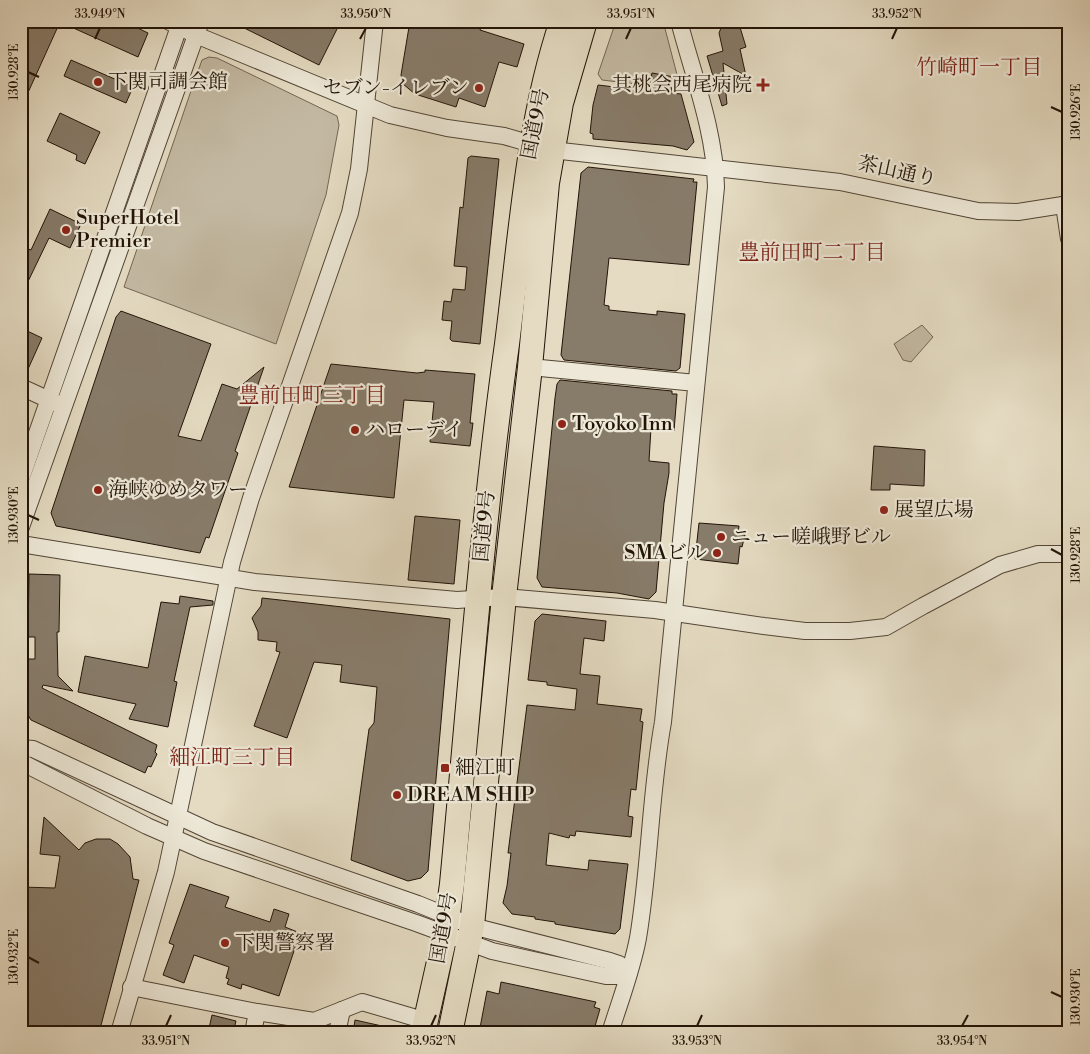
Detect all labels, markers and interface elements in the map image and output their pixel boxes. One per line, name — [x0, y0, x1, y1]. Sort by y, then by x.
text: 33.949°N — [75, 7, 126, 22]
text: 33.950°N — [340, 7, 392, 22]
text: 33.951°N — [607, 7, 655, 22]
text: 33.952°N — [872, 7, 922, 22]
text: 130.928°E — [7, 44, 22, 100]
district label: 竹崎町一丁目 — [916, 55, 1042, 81]
place label: 下関司調会館 — [108, 70, 228, 95]
place label: 其桃会西尾病院 — [612, 73, 752, 98]
marker: 下関司調会館 — [92, 76, 104, 88]
place label: セブン-イレブン — [323, 76, 469, 101]
marker: 其桃会西尾病院 — [756, 78, 770, 92]
marker: セブン-イレブン — [473, 82, 485, 94]
text: 130.926°E — [1069, 84, 1084, 140]
street label: 国道9号 — [517, 86, 555, 162]
street label: 茶山通り — [855, 151, 939, 193]
place label: SuperHotel Premier — [76, 206, 179, 254]
marker: SuperHotel Premier — [60, 224, 72, 236]
district label: 豊前田町二丁目 — [739, 240, 886, 266]
district label: 豊前田町三丁目 — [239, 383, 386, 409]
place label: Toyoko Inn — [572, 412, 673, 437]
place label: ハローデイ — [365, 418, 464, 443]
marker: Toyoko Inn — [556, 418, 568, 430]
marker: ハローデイ — [349, 424, 361, 436]
place label: 海峡ゆめタワー — [108, 478, 248, 503]
marker: 海峡ゆめタワー — [92, 484, 104, 496]
text: 130.930°E — [7, 487, 22, 543]
street label: 国道9号 — [469, 489, 501, 563]
place label: 展望広場 — [894, 498, 974, 523]
marker: 展望広場 — [878, 504, 890, 516]
place label: ニュー嵯峨野ビル — [731, 525, 891, 550]
text: 130.928°E — [1069, 527, 1084, 583]
marker: ニュー嵯峨野ビル — [715, 531, 727, 543]
place label: SMAビル — [624, 541, 707, 566]
marker: SMAビル — [711, 547, 723, 559]
district label: 細江町三丁目 — [169, 745, 295, 771]
place label: 細江町 — [455, 756, 515, 781]
marker: 細江町 — [439, 762, 451, 774]
place label: DREAM SHIP — [407, 783, 535, 808]
marker: DREAM SHIP — [391, 789, 403, 801]
street label: 国道9号 — [425, 890, 463, 966]
text: 130.932°E — [7, 929, 22, 985]
place label: 下関警察署 — [235, 931, 335, 956]
marker: 下関警察署 — [219, 937, 231, 949]
text: 130.930°E — [1069, 969, 1084, 1025]
text: 33.951°N — [142, 1034, 190, 1049]
text: 33.952°N — [406, 1034, 456, 1049]
text: 33.953°N — [672, 1034, 722, 1049]
text: 33.954°N — [937, 1034, 987, 1049]

